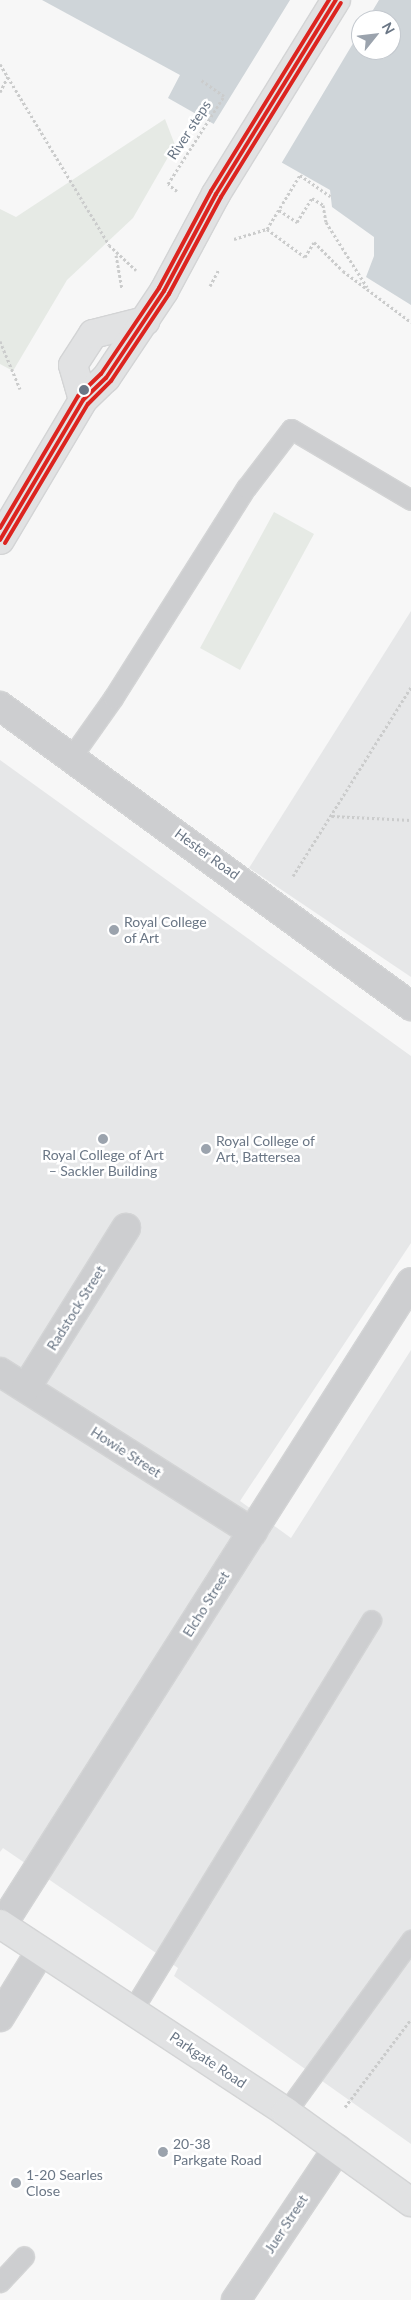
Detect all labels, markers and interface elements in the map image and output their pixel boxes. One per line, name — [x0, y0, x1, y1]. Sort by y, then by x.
north arrow — [351, 10, 401, 60]
text: N — [379, 19, 399, 37]
street label: River steps — [164, 97, 214, 163]
unlabelled marker — [79, 385, 89, 395]
street label: Hester Road — [171, 825, 243, 883]
place label: Royal College of Art — [124, 914, 207, 946]
marker: Royal College of Art — [108, 924, 120, 936]
marker: Royal College of Art – Sackler Building — [97, 1133, 109, 1145]
place label: Royal College of Art, Battersea — [216, 1133, 315, 1166]
marker: Royal College of Art, Battersea — [200, 1143, 212, 1155]
place label: Royal College of Art – Sackler Building — [42, 1147, 164, 1180]
street label: Radstock Street — [43, 1263, 109, 1353]
street label: Howie Street — [88, 1423, 164, 1481]
street label: Elcho Street — [179, 1568, 233, 1640]
street label: Parkgate Road — [167, 2028, 249, 2092]
place label: 20-38 Parkgate Road — [173, 2136, 262, 2168]
marker: 20-38 Parkgate Road — [157, 2146, 169, 2158]
place label: 1-20 Searles Close — [26, 2167, 103, 2200]
marker: 1-20 Searles Close — [10, 2177, 22, 2189]
street label: Juer Street — [261, 2192, 311, 2256]

